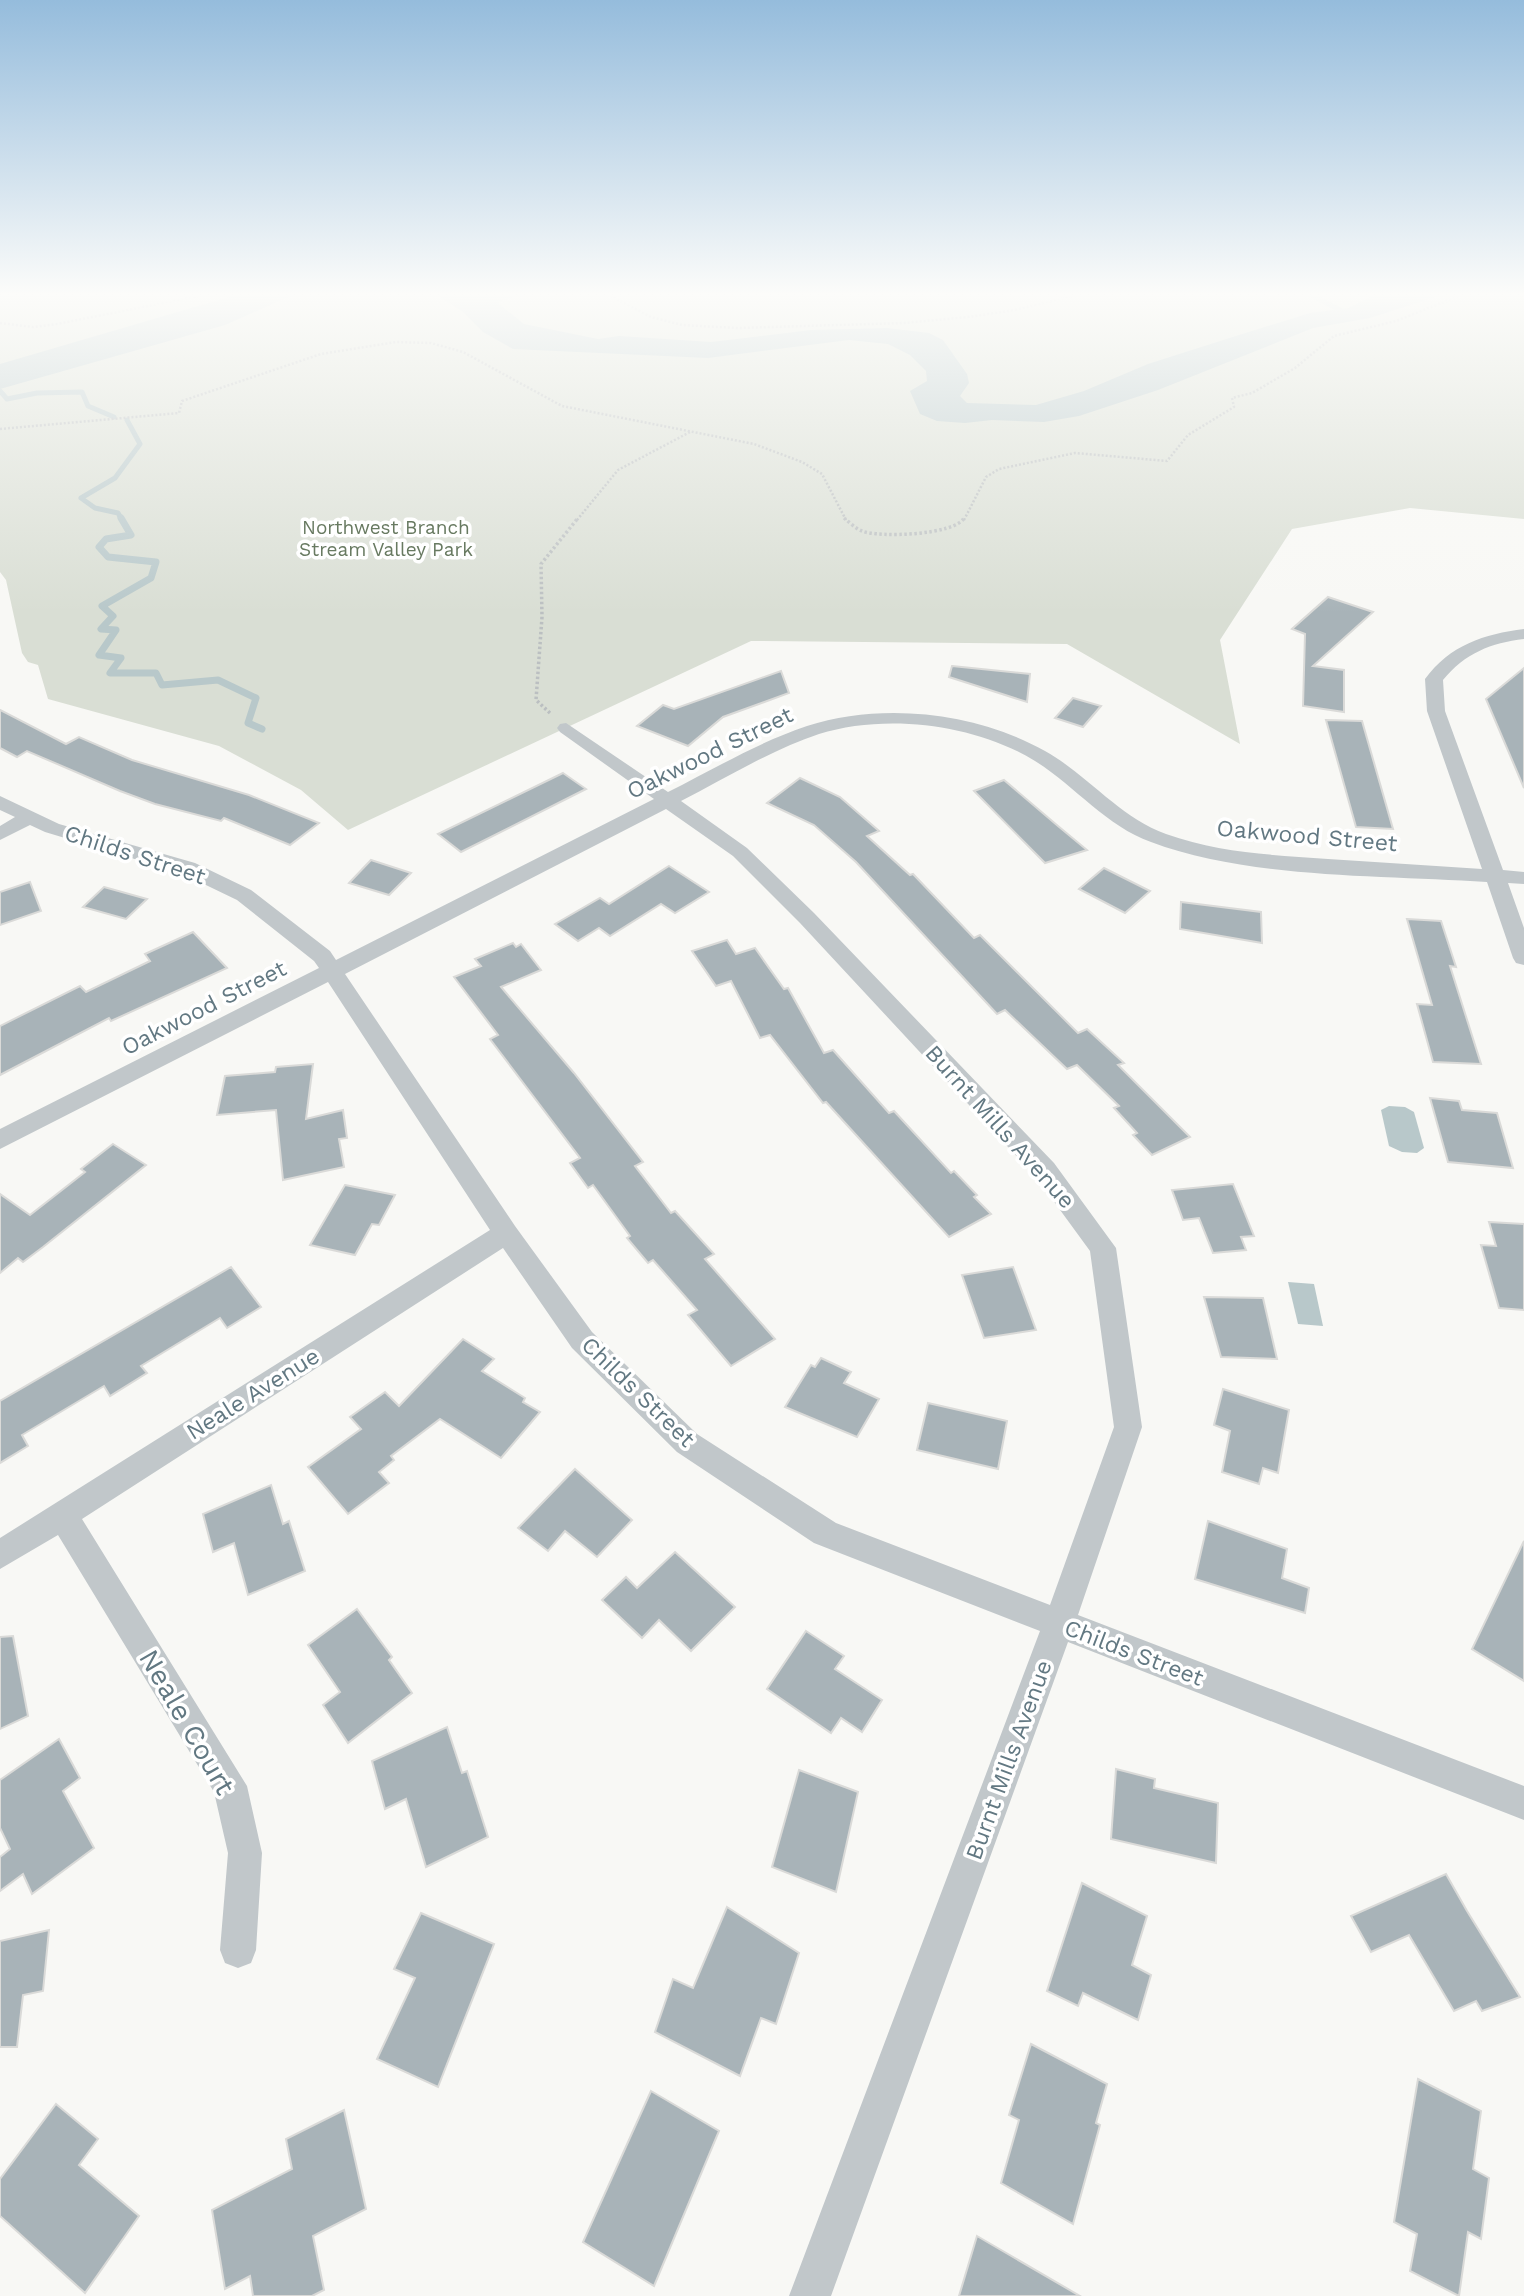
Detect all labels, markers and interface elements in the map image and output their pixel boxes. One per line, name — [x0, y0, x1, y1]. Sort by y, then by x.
park label: Northwest Branch Stream Valley Park — [299, 516, 473, 561]
street label: Oakwood Street — [623, 701, 798, 805]
street label: Oakwood Street — [1216, 815, 1399, 857]
street label: Childs Street — [61, 819, 209, 891]
street label: Oakwood Street — [117, 955, 291, 1061]
street label: Burnt Mills Avenue — [920, 1040, 1080, 1214]
street label: Childs Street — [576, 1331, 700, 1453]
street label: Neale Avenue — [182, 1342, 324, 1446]
street label: Childs Street — [1061, 1614, 1208, 1692]
street label: Neale Court — [132, 1644, 242, 1801]
street label: Burnt Mills Avenue — [960, 1657, 1058, 1863]

